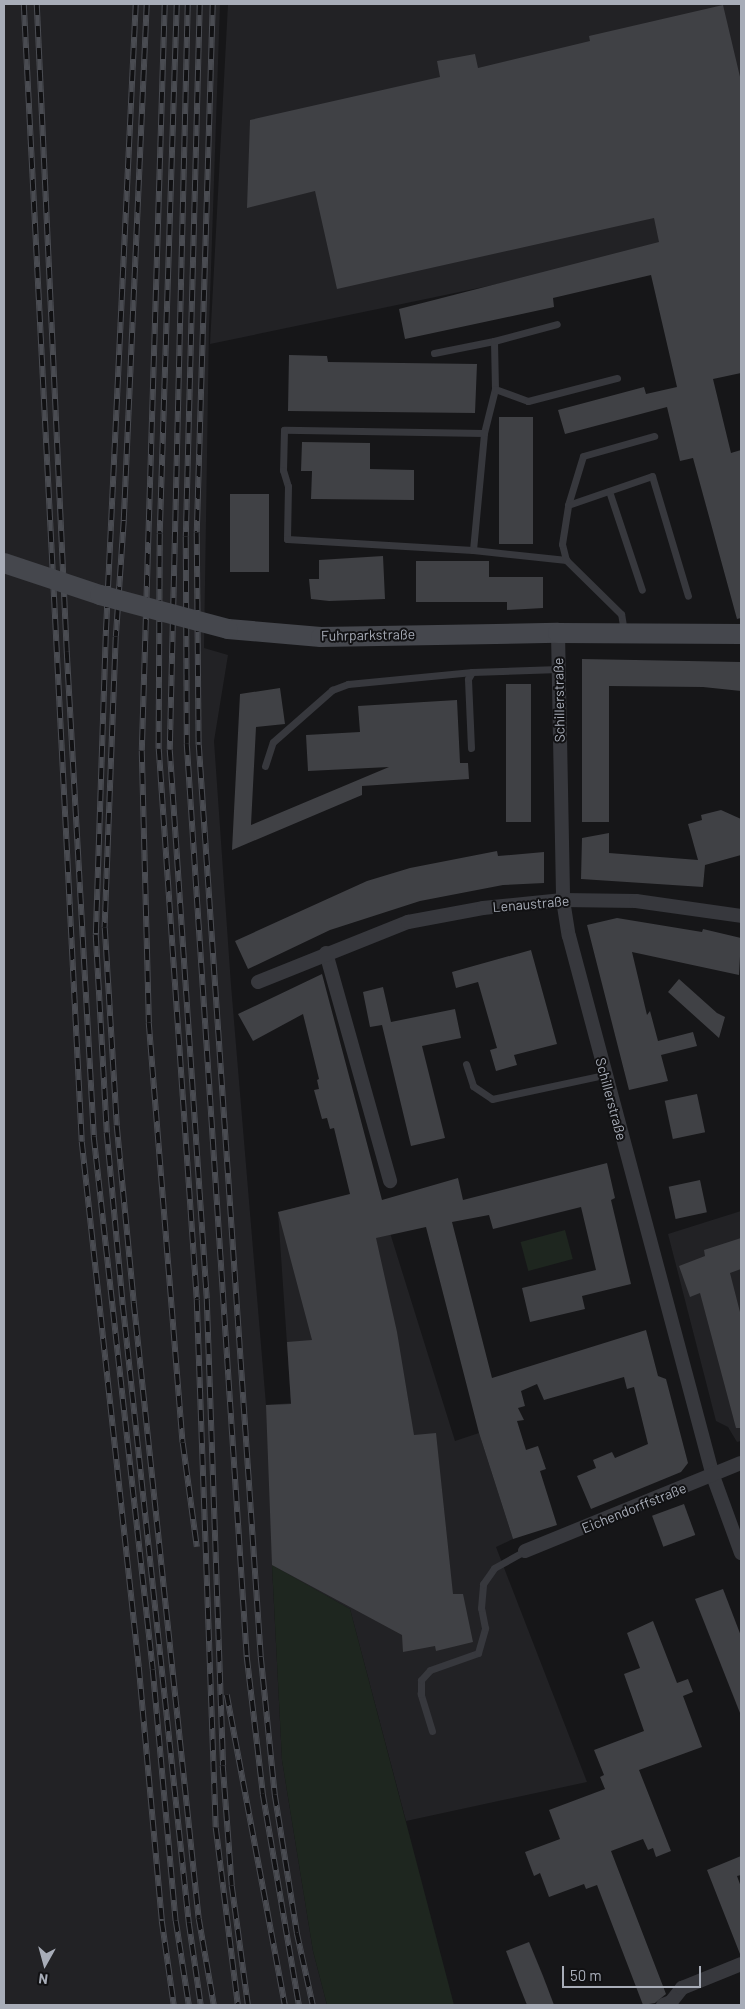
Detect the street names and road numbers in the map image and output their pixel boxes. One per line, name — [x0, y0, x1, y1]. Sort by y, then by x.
street label: Fuhrparkstraße — [321, 626, 415, 644]
street label: Schillerstraße — [550, 657, 568, 743]
street label: Lenaustraße — [492, 892, 570, 916]
street label: Schillerstraße — [592, 1056, 630, 1142]
street label: Eichendorffstraße — [579, 1479, 689, 1537]

